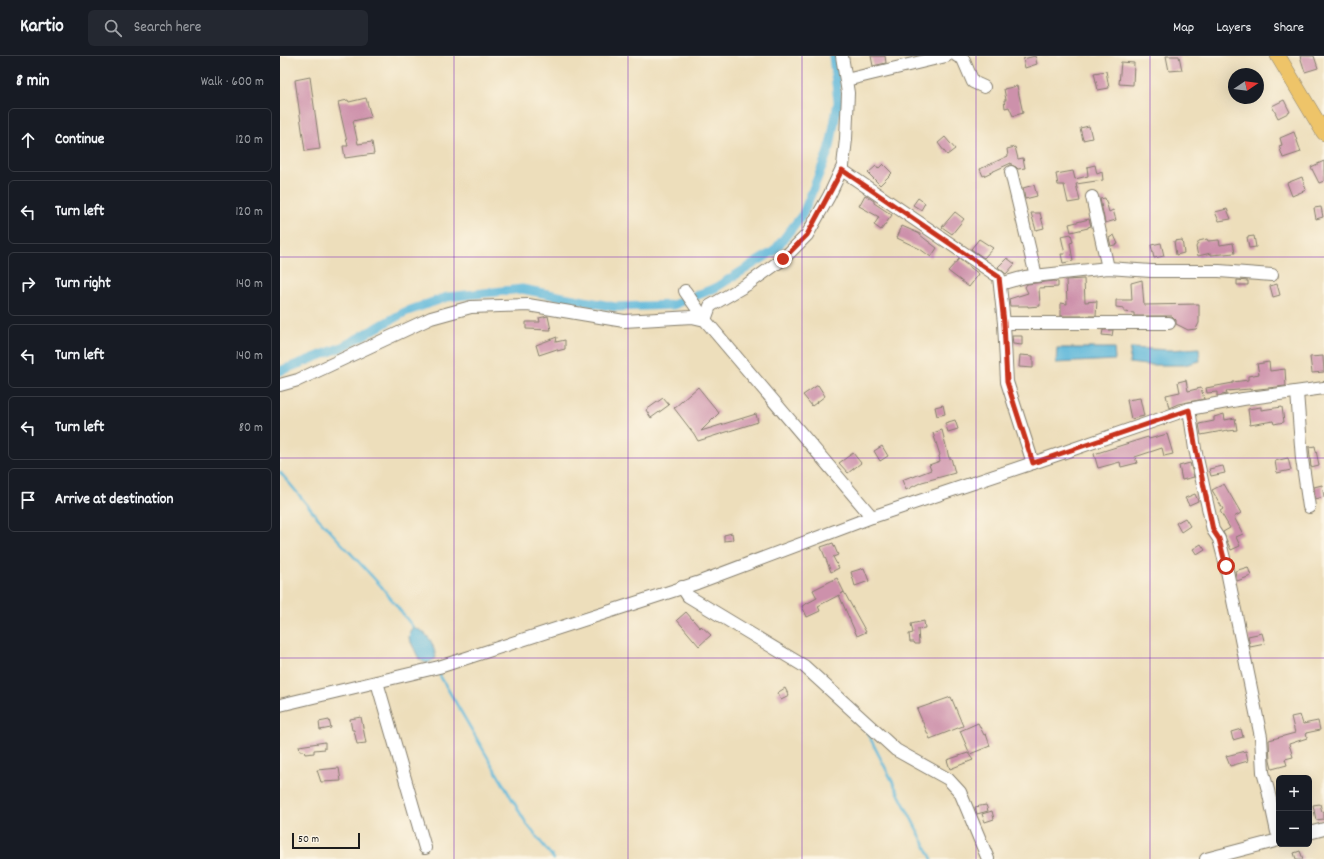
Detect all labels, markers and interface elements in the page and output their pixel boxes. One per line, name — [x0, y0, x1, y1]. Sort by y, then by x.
search box — [88, 10, 368, 46]
text: Kartio — [20, 14, 64, 41]
icon: search — [102, 17, 124, 39]
text: Search here — [134, 17, 201, 39]
text: Map — [1173, 18, 1194, 38]
text: Layers — [1216, 18, 1251, 38]
text: Share — [1273, 18, 1304, 38]
north arrow — [1228, 68, 1264, 104]
text: 8 min — [16, 70, 49, 94]
text: Walk · 600 m — [201, 73, 264, 92]
icon: ahead — [17, 129, 39, 151]
text: Continue — [55, 129, 104, 151]
text: 120 m — [235, 131, 263, 150]
icon: left — [17, 201, 39, 223]
text: Turn left — [55, 201, 104, 223]
text: 120 m — [235, 203, 263, 222]
route end — [774, 250, 792, 268]
icon: right — [17, 273, 39, 295]
text: Turn right — [55, 273, 111, 295]
text: 140 m — [236, 275, 263, 294]
icon: left — [17, 345, 39, 367]
text: Turn left — [55, 345, 104, 367]
text: 140 m — [236, 347, 263, 366]
icon: left — [17, 417, 39, 439]
text: Turn left — [55, 417, 104, 439]
text: 80 m — [239, 419, 263, 438]
icon: arrive — [17, 489, 39, 511]
text: Arrive at destination — [55, 489, 173, 511]
route start — [1217, 557, 1235, 575]
map controls — [1276, 775, 1312, 847]
button: + — [1276, 775, 1312, 811]
button: − — [1276, 811, 1312, 847]
scale bar — [292, 831, 360, 850]
text: 50 m — [298, 832, 319, 848]

